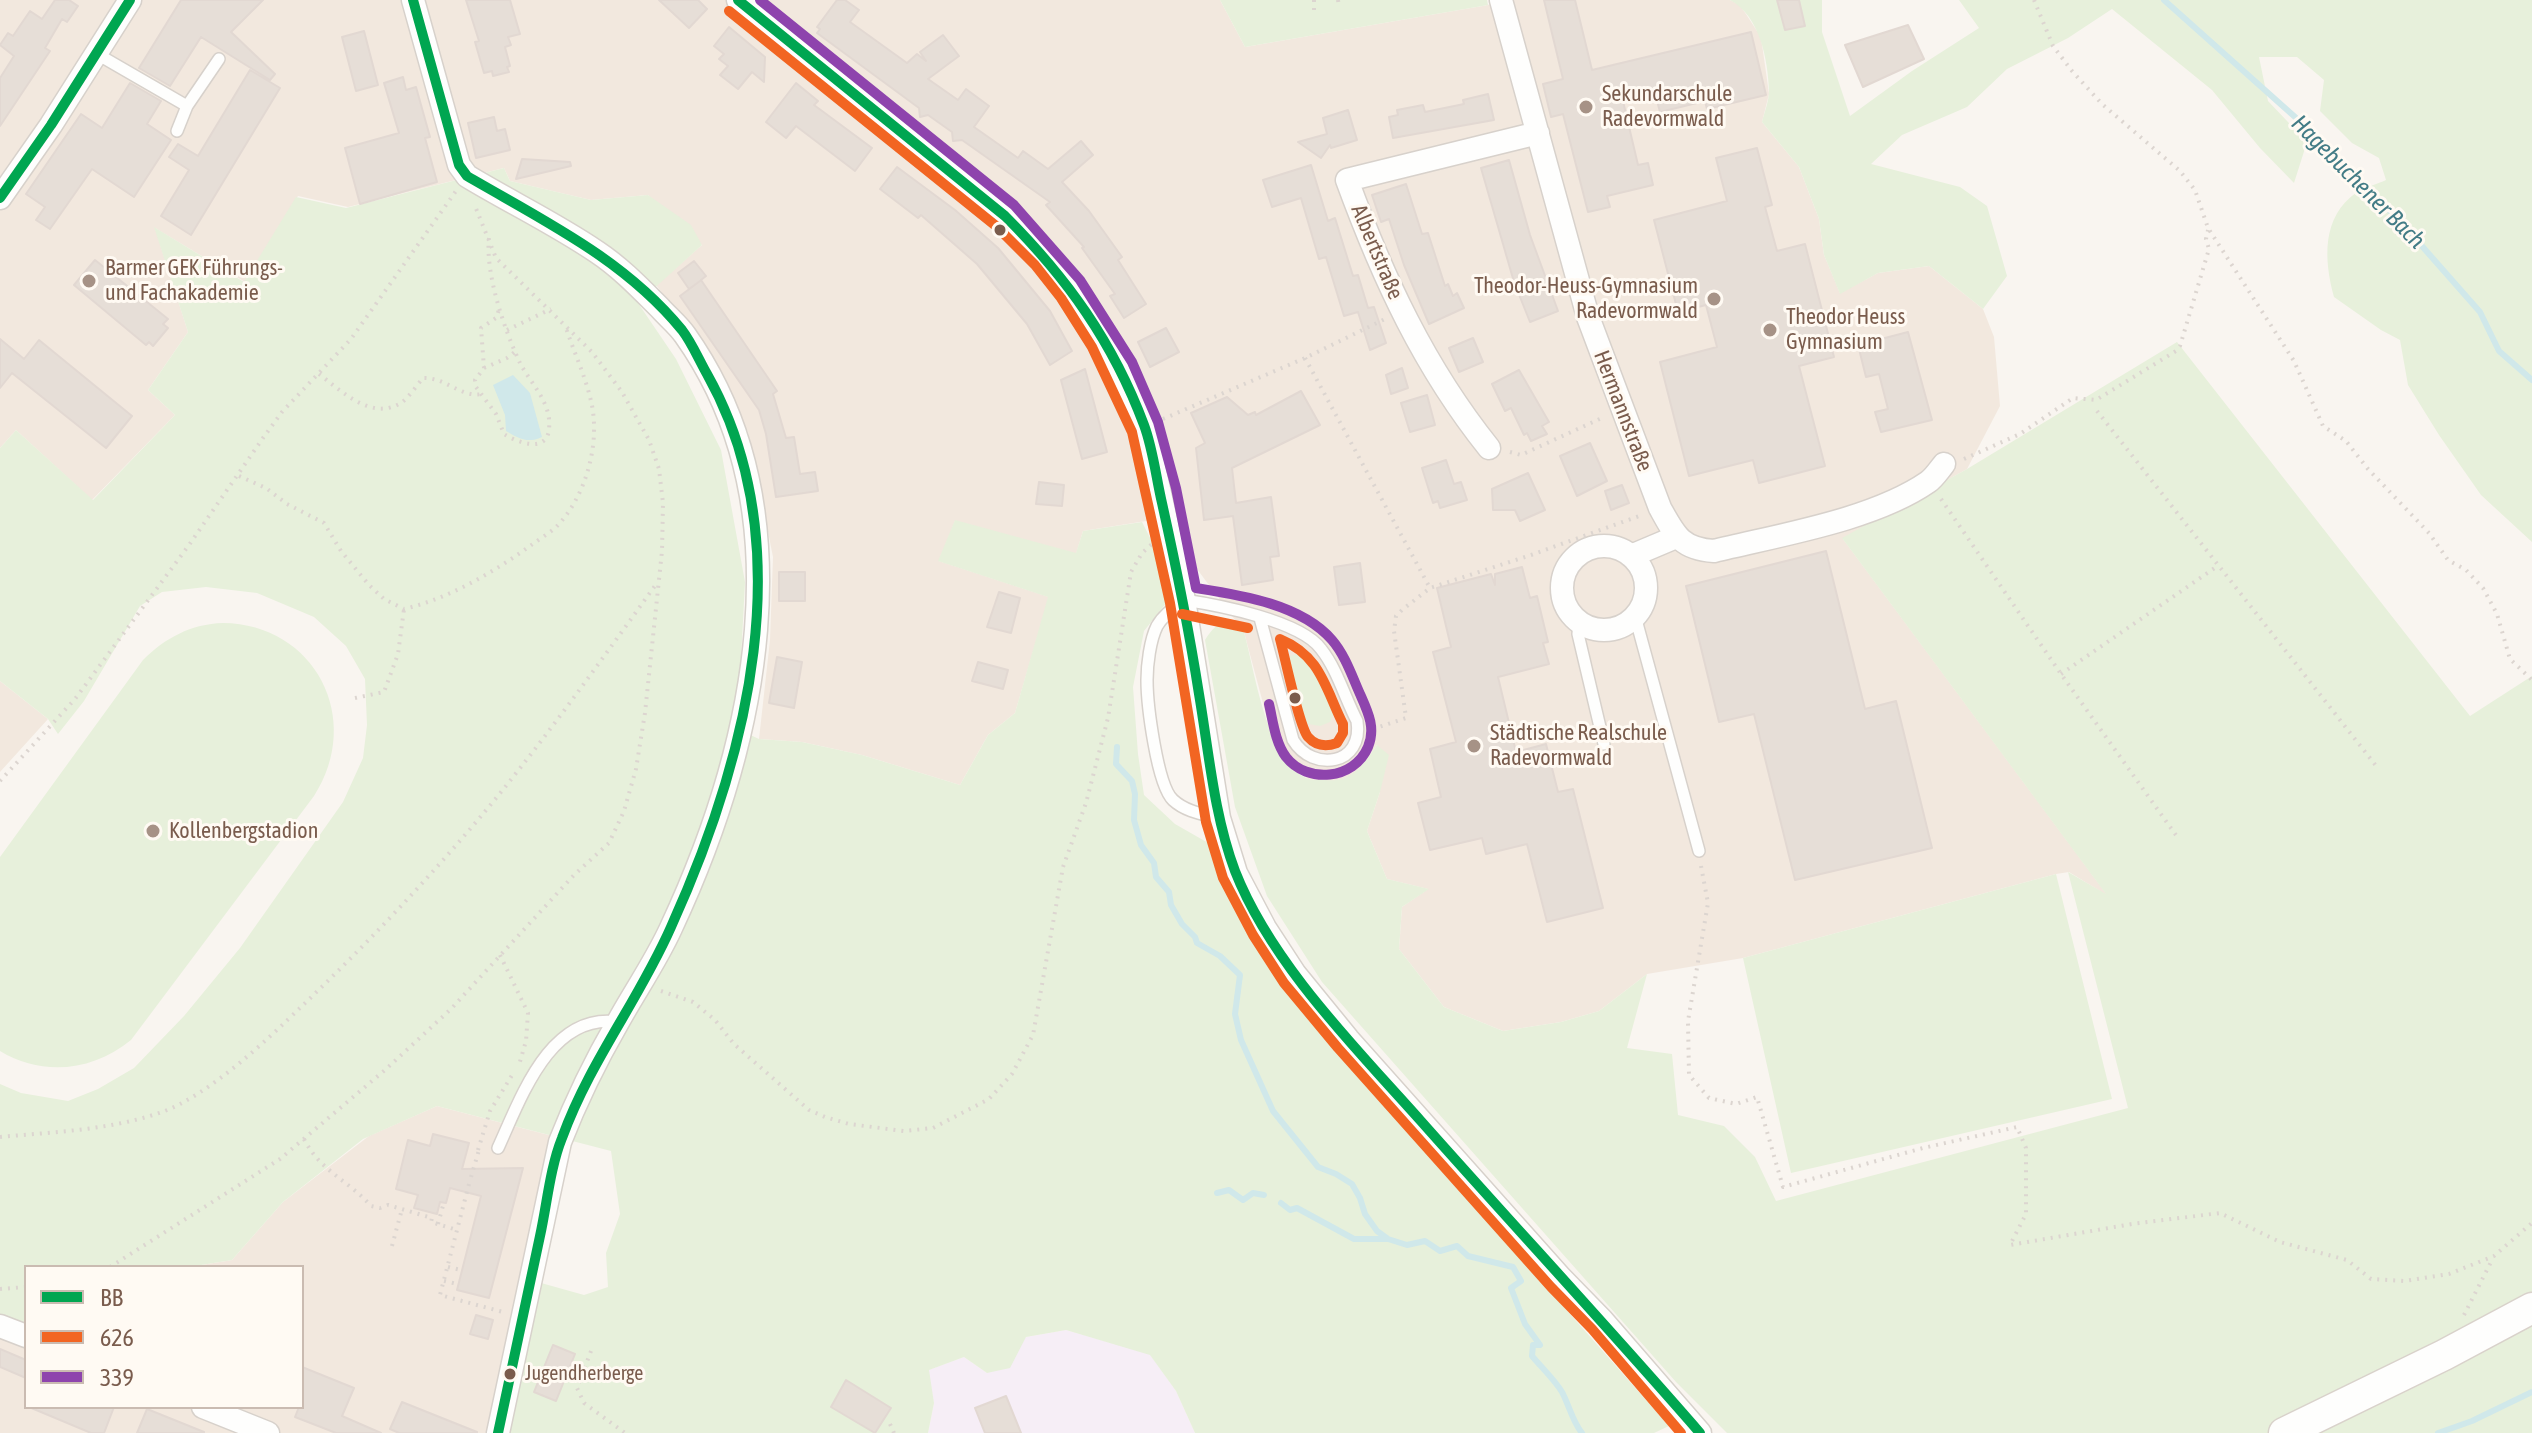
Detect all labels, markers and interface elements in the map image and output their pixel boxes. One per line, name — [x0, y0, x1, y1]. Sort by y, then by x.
place label: Sekundarschule Radevormwald — [1602, 81, 1732, 132]
marker: Sekundarschule Radevormwald — [1577, 98, 1595, 116]
water label: Hagebuchener Bach — [2285, 109, 2431, 255]
street label: Albertstraße — [1345, 201, 1409, 303]
unlabelled marker — [992, 222, 1008, 238]
place label: Barmer GEK Führungs- und Fachakademie — [105, 255, 283, 306]
marker: Barmer GEK Führungs- und Fachakademie — [80, 272, 98, 290]
place label: Theodor-Heuss-Gymnasium Radevormwald — [1474, 273, 1698, 324]
marker: Theodor-Heuss-Gymnasium Radevormwald — [1705, 290, 1723, 308]
place label: Theodor Heuss Gymnasium — [1786, 304, 1905, 356]
marker: Theodor Heuss Gymnasium — [1761, 321, 1779, 339]
street label: Hermannstraße — [1588, 347, 1658, 475]
unlabelled marker — [1287, 690, 1303, 706]
place label: Städtische Realschule Radevormwald — [1490, 720, 1667, 772]
marker: Städtische Realschule Radevormwald — [1465, 737, 1483, 755]
place label: Kollenbergstadion — [169, 818, 318, 844]
marker: Kollenbergstadion — [144, 822, 162, 840]
legend — [24, 1265, 304, 1409]
text: BB — [100, 1284, 123, 1311]
text: 626 — [100, 1324, 134, 1351]
place label: Jugendherberge — [525, 1362, 643, 1386]
text: 339 — [100, 1364, 134, 1391]
marker: Jugendherberge — [502, 1366, 518, 1382]

